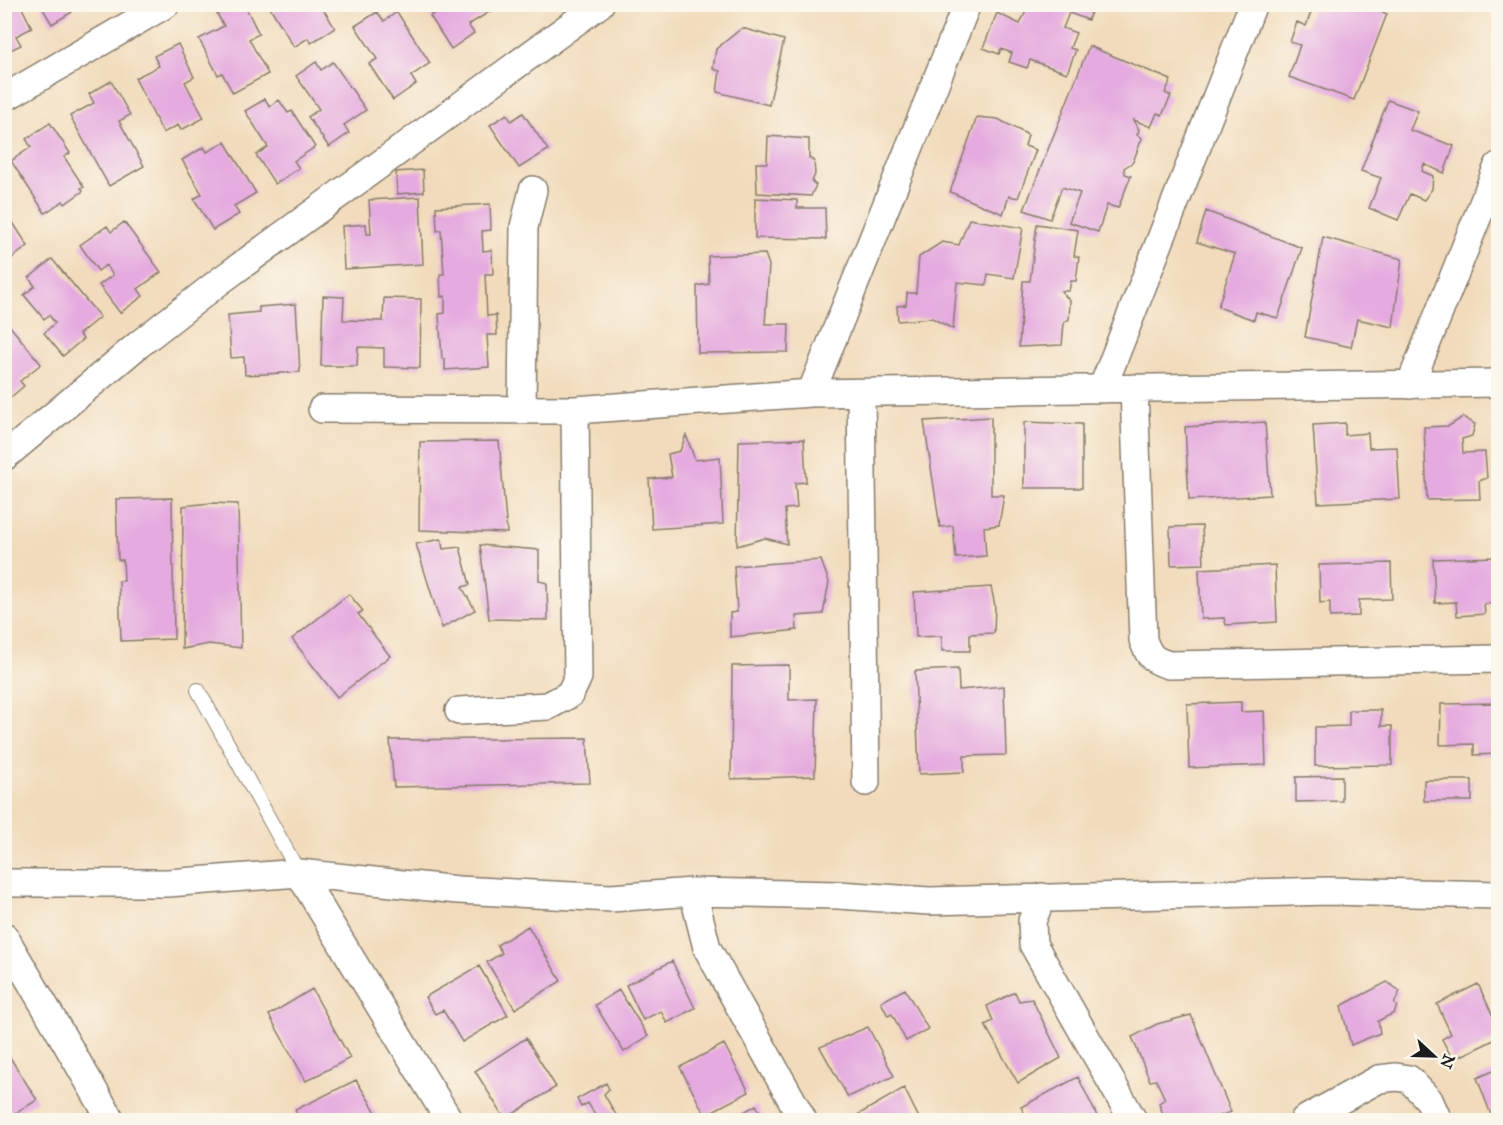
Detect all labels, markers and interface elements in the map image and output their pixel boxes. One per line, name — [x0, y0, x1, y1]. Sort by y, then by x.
north arrow — [1404, 1026, 1464, 1086]
text: N — [1436, 1052, 1459, 1072]

